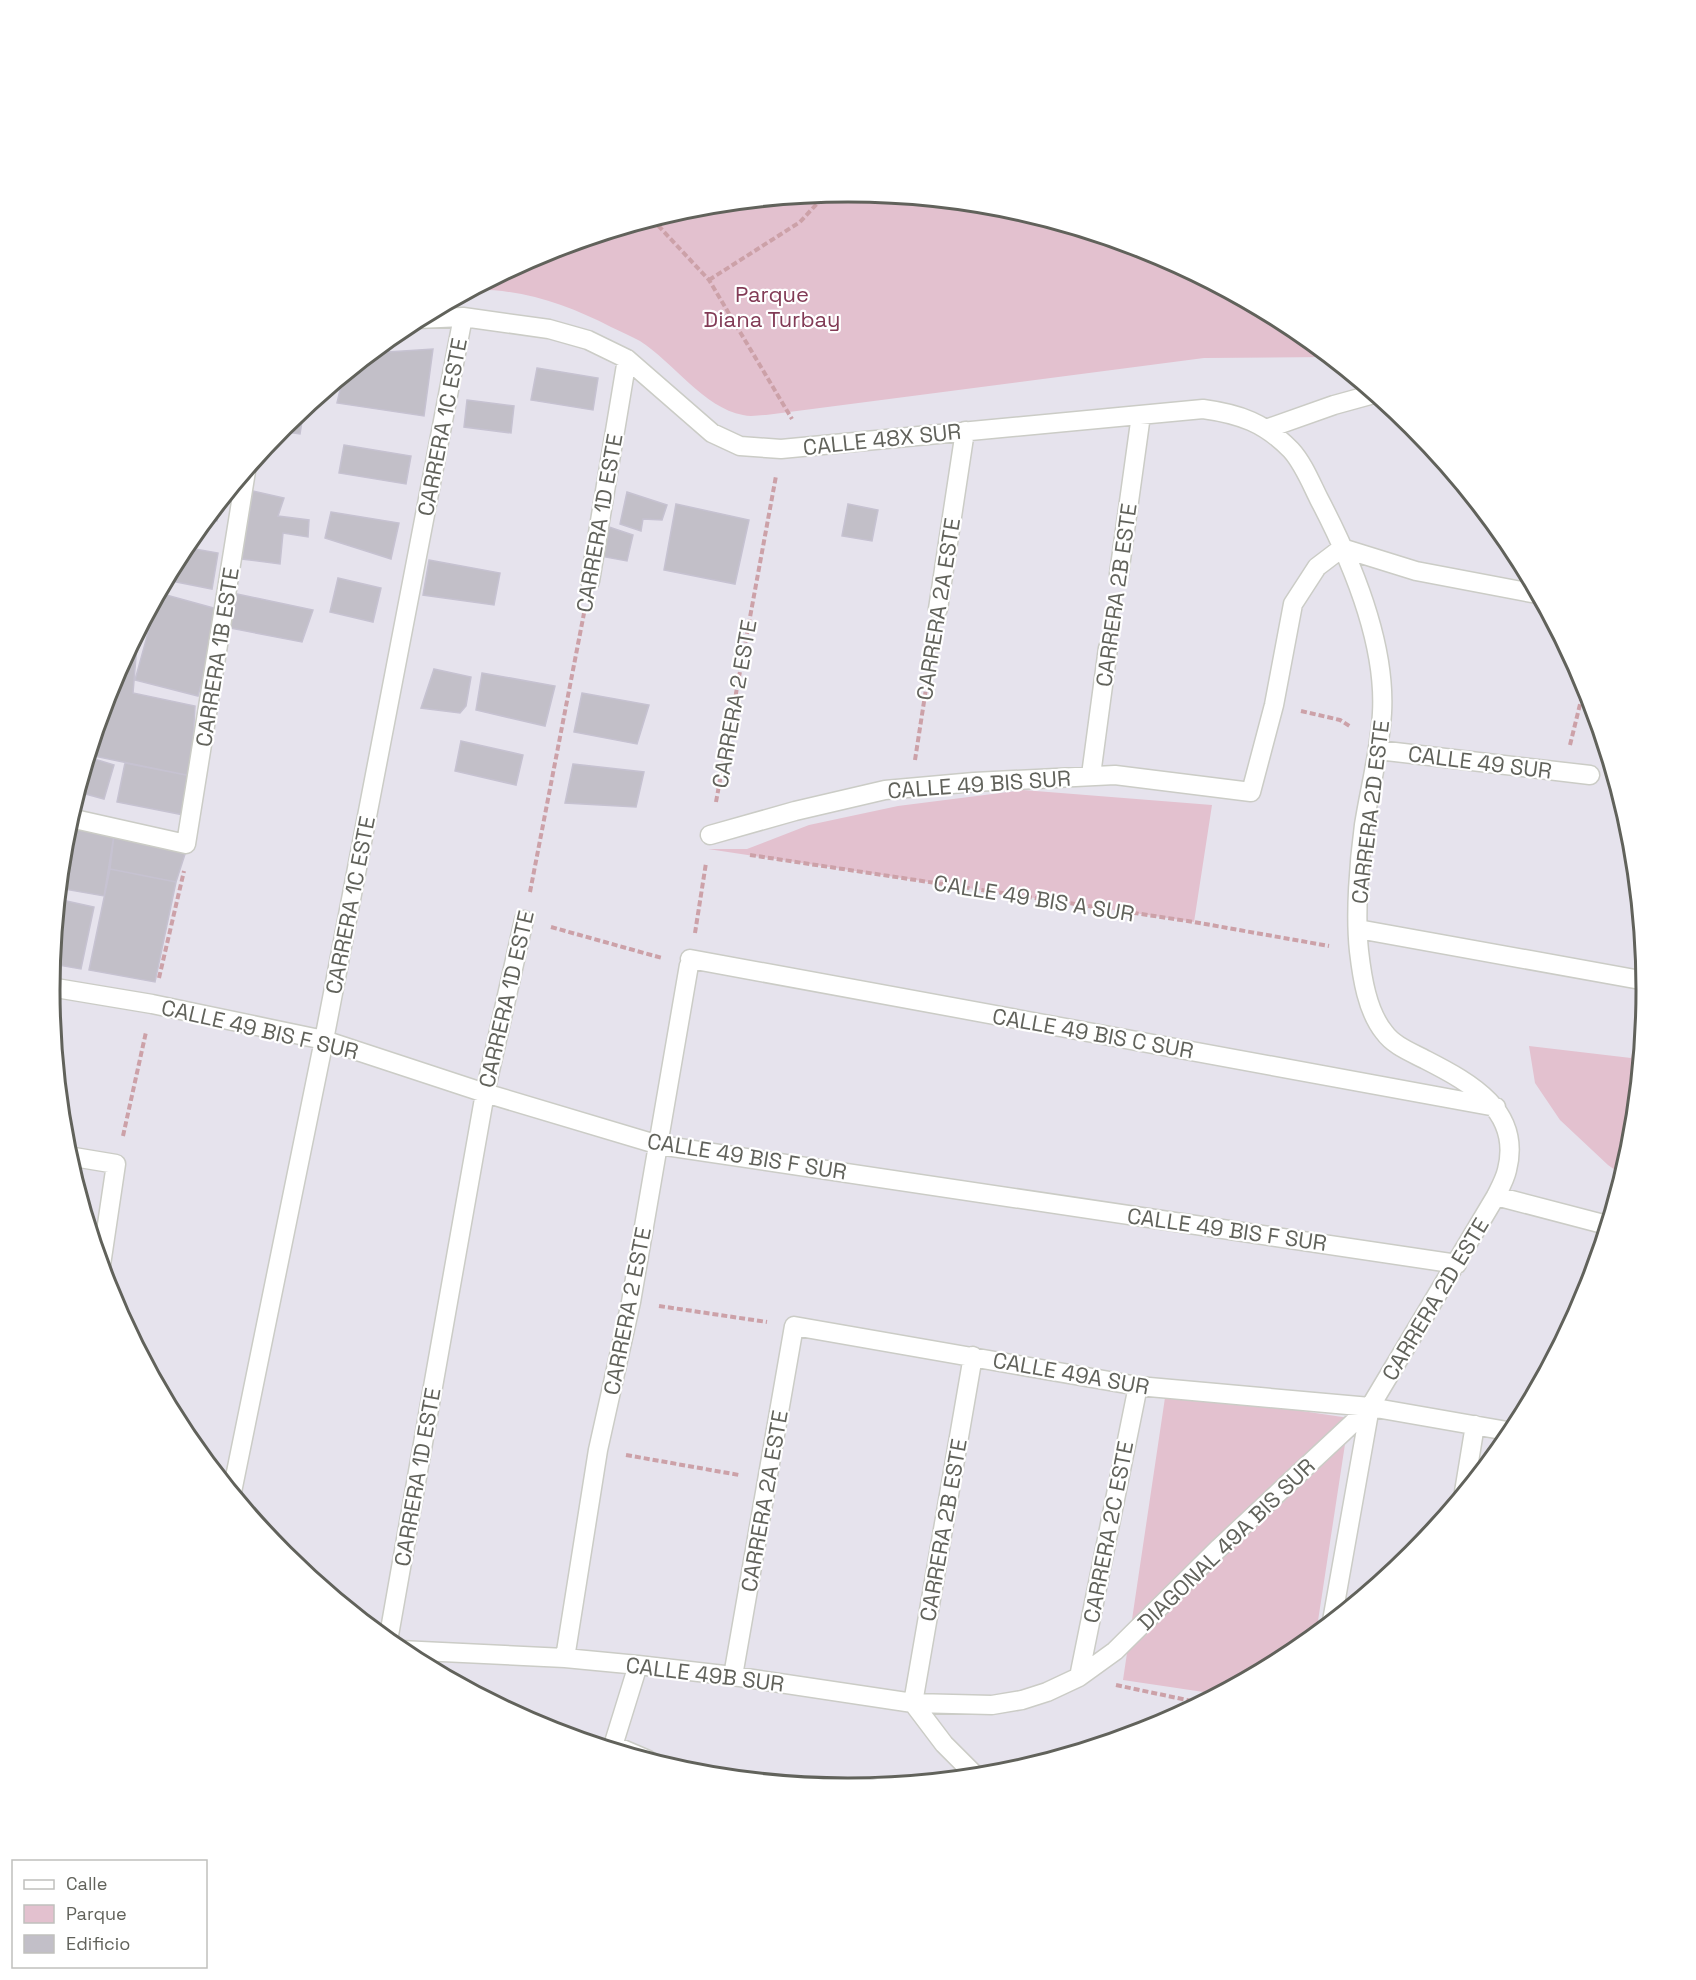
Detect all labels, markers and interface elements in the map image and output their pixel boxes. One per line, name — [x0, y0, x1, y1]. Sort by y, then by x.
park label: Parque Diana Turbay — [704, 280, 840, 333]
street label: CARRERA 1C ESTE — [411, 336, 473, 518]
street label: CALLE 48X SUR — [801, 417, 963, 461]
street label: CARRERA 1D ESTE — [569, 431, 629, 615]
street label: CARRERA 2B ESTE — [1089, 501, 1143, 689]
street label: CARRERA 2A ESTE — [910, 516, 966, 702]
street label: CARRERA 1B ESTE — [189, 565, 245, 749]
street label: CARRERA 2 ESTE — [705, 618, 763, 790]
street label: CARRERA 2D ESTE — [1345, 718, 1395, 906]
street label: CALLE 49 SUR — [1406, 739, 1554, 785]
street label: CALLE 49 BIS SUR — [886, 764, 1072, 804]
street label: CARRERA 1C ESTE — [319, 814, 381, 996]
street label: CALLE 49 BIS A SUR — [932, 868, 1136, 928]
street label: CARRERA 1D ESTE — [472, 908, 540, 1090]
street label: CALLE 49 BIS F SUR — [159, 993, 361, 1065]
street label: CALLE 49 BIS C SUR — [990, 1002, 1196, 1064]
street label: CALLE 49 BIS F SUR — [645, 1126, 849, 1186]
street label: CALLE 49 BIS F SUR — [1125, 1201, 1329, 1257]
street label: CARRERA 2D ESTE — [1375, 1212, 1495, 1386]
street label: CARRERA 2 ESTE — [597, 1225, 657, 1397]
street label: CALLE 49A SUR — [991, 1345, 1151, 1401]
street label: CARRERA 1D ESTE — [387, 1385, 447, 1569]
street label: CARRERA 2A ESTE — [734, 1408, 794, 1594]
street label: CARRERA 2B ESTE — [913, 1436, 973, 1624]
street label: CARRERA 2C ESTE — [1077, 1439, 1139, 1625]
street label: DIAGONAL 49A BIS SUR — [1131, 1452, 1321, 1636]
street label: CALLE 49B SUR — [624, 1650, 786, 1698]
legend — [12, 1860, 207, 1968]
text: Calle — [66, 1872, 107, 1895]
text: Parque — [66, 1902, 127, 1925]
text: Edificio — [66, 1932, 130, 1955]

